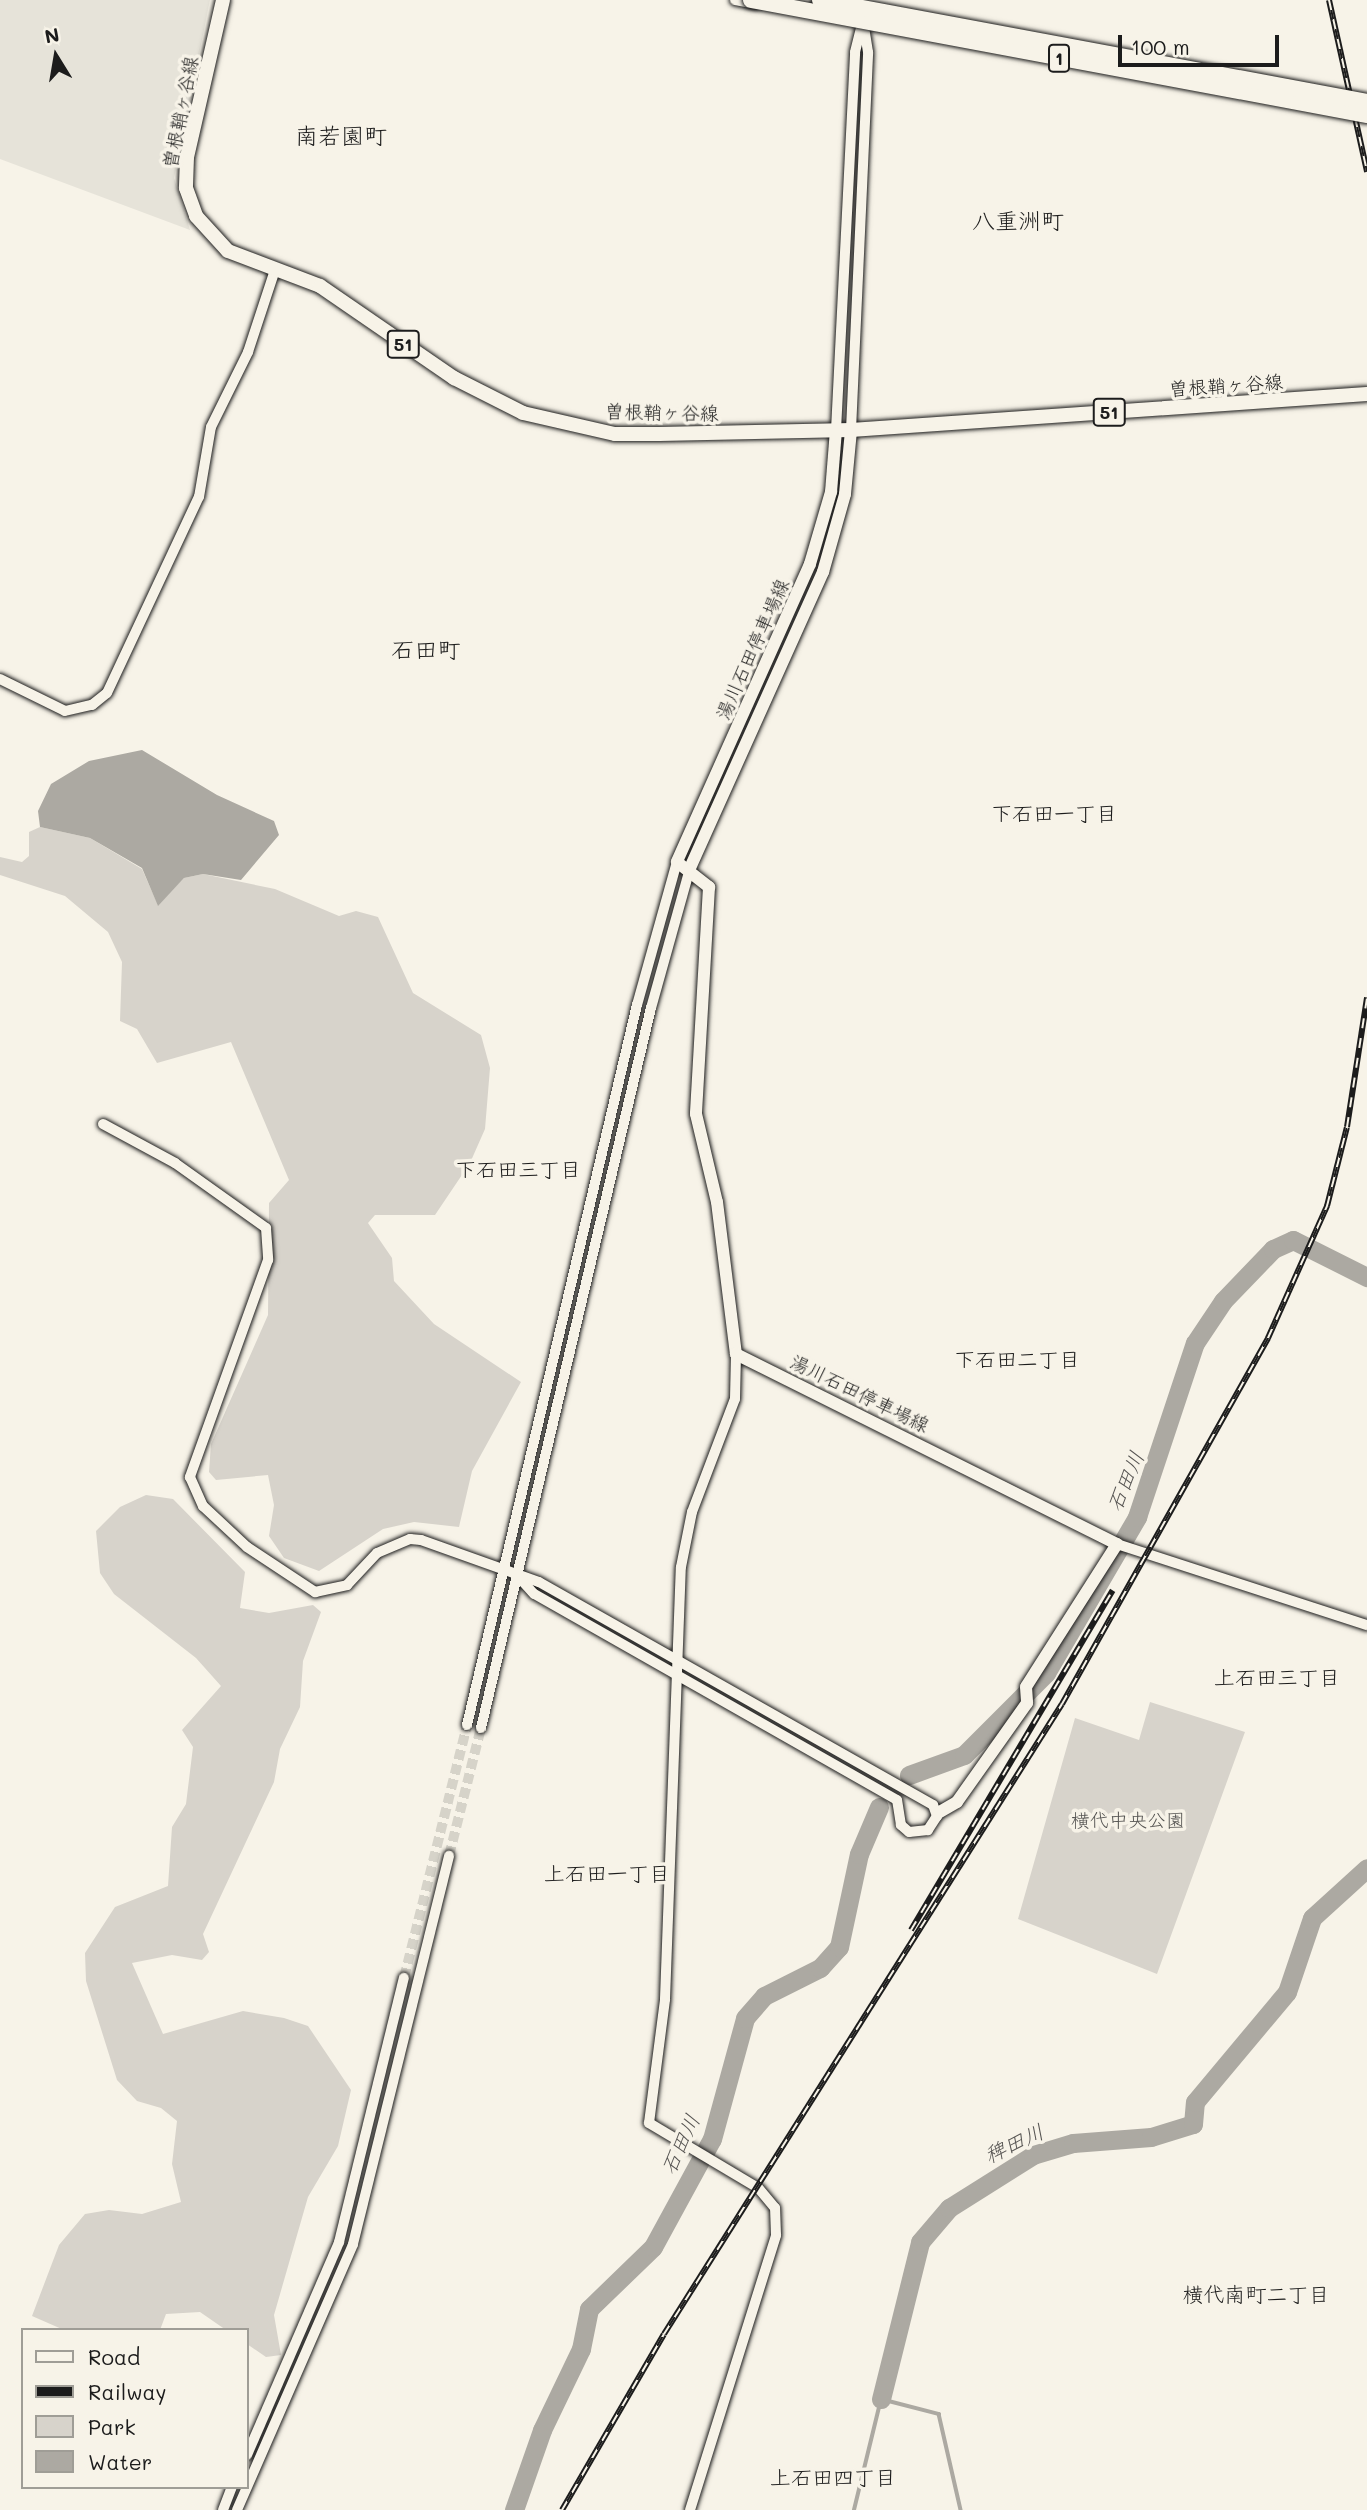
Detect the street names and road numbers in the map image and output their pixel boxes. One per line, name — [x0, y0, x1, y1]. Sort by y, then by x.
road number: 1 — [1047, 44, 1071, 72]
street label: 曽根鞘ヶ谷線 — [158, 54, 202, 170]
road number: 51 — [386, 330, 420, 358]
street label: 曽根鞘ヶ谷線 — [1168, 370, 1284, 400]
road number: 51 — [1092, 398, 1126, 426]
street label: 曽根鞘ヶ谷線 — [605, 400, 719, 424]
street label: 湯川石田停車場線 — [711, 575, 793, 723]
street label: 湯川石田停車場線 — [787, 1349, 933, 1437]

